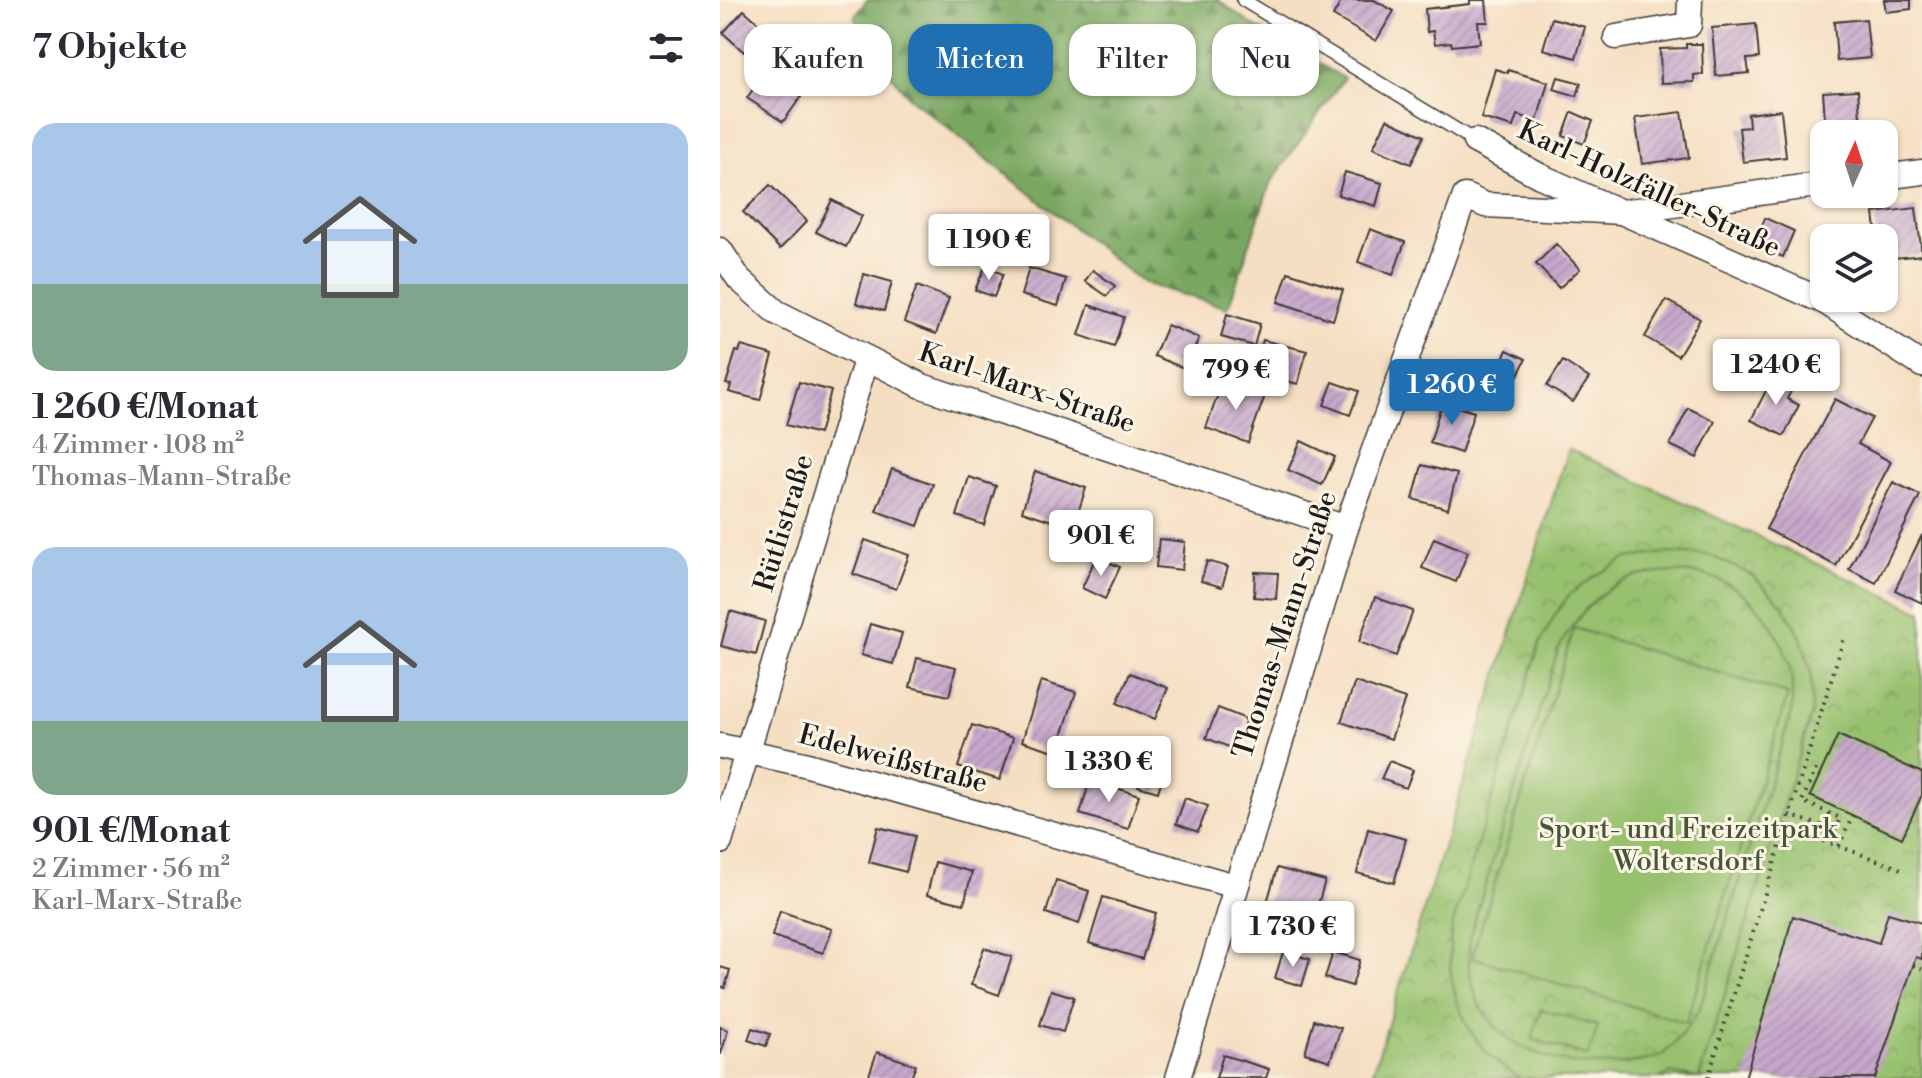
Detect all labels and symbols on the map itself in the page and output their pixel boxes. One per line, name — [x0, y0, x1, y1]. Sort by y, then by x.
street label: Karl-Holzfäller-Straße — [1512, 113, 1786, 265]
north arrow — [1810, 120, 1898, 208]
pin: 1 190 € — [915, 214, 1063, 282]
street label: Karl-Marx-Straße — [914, 335, 1140, 441]
pin: 1 240 € — [1702, 339, 1850, 407]
pin: 799 € — [1180, 344, 1292, 412]
pin: 1 260 € — [1378, 359, 1526, 427]
street label: Rütlistraße — [747, 450, 821, 596]
street label: Thomas-Mann-Straße — [1225, 487, 1345, 763]
pin: 901 € — [1045, 510, 1157, 578]
street label: Edelweißstraße — [795, 717, 991, 801]
pin: 1 330 € — [1035, 736, 1183, 804]
park label: Sport- und Freizeitpark Woltersdorf — [1539, 812, 1839, 879]
pin: 1 730 € — [1219, 901, 1367, 969]

